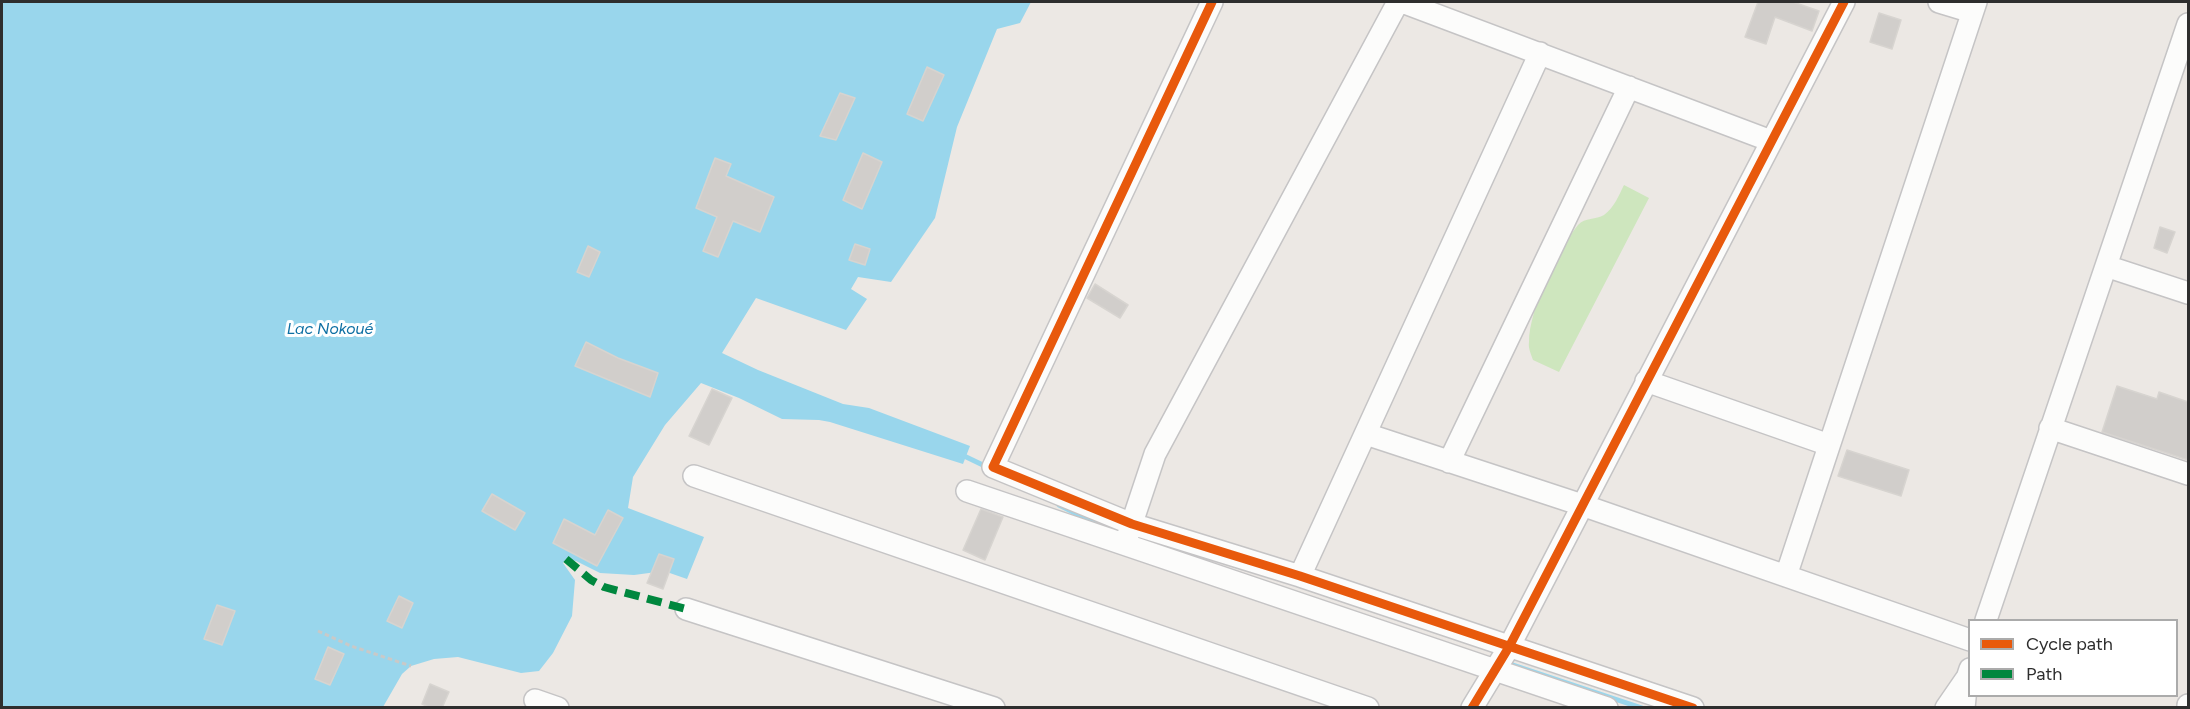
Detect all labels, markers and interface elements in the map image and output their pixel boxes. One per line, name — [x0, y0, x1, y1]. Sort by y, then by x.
water label: Lac Nokoué — [287, 319, 373, 339]
legend — [1968, 619, 2178, 697]
text: Cycle path — [2026, 633, 2113, 655]
text: Path — [2026, 663, 2062, 685]

